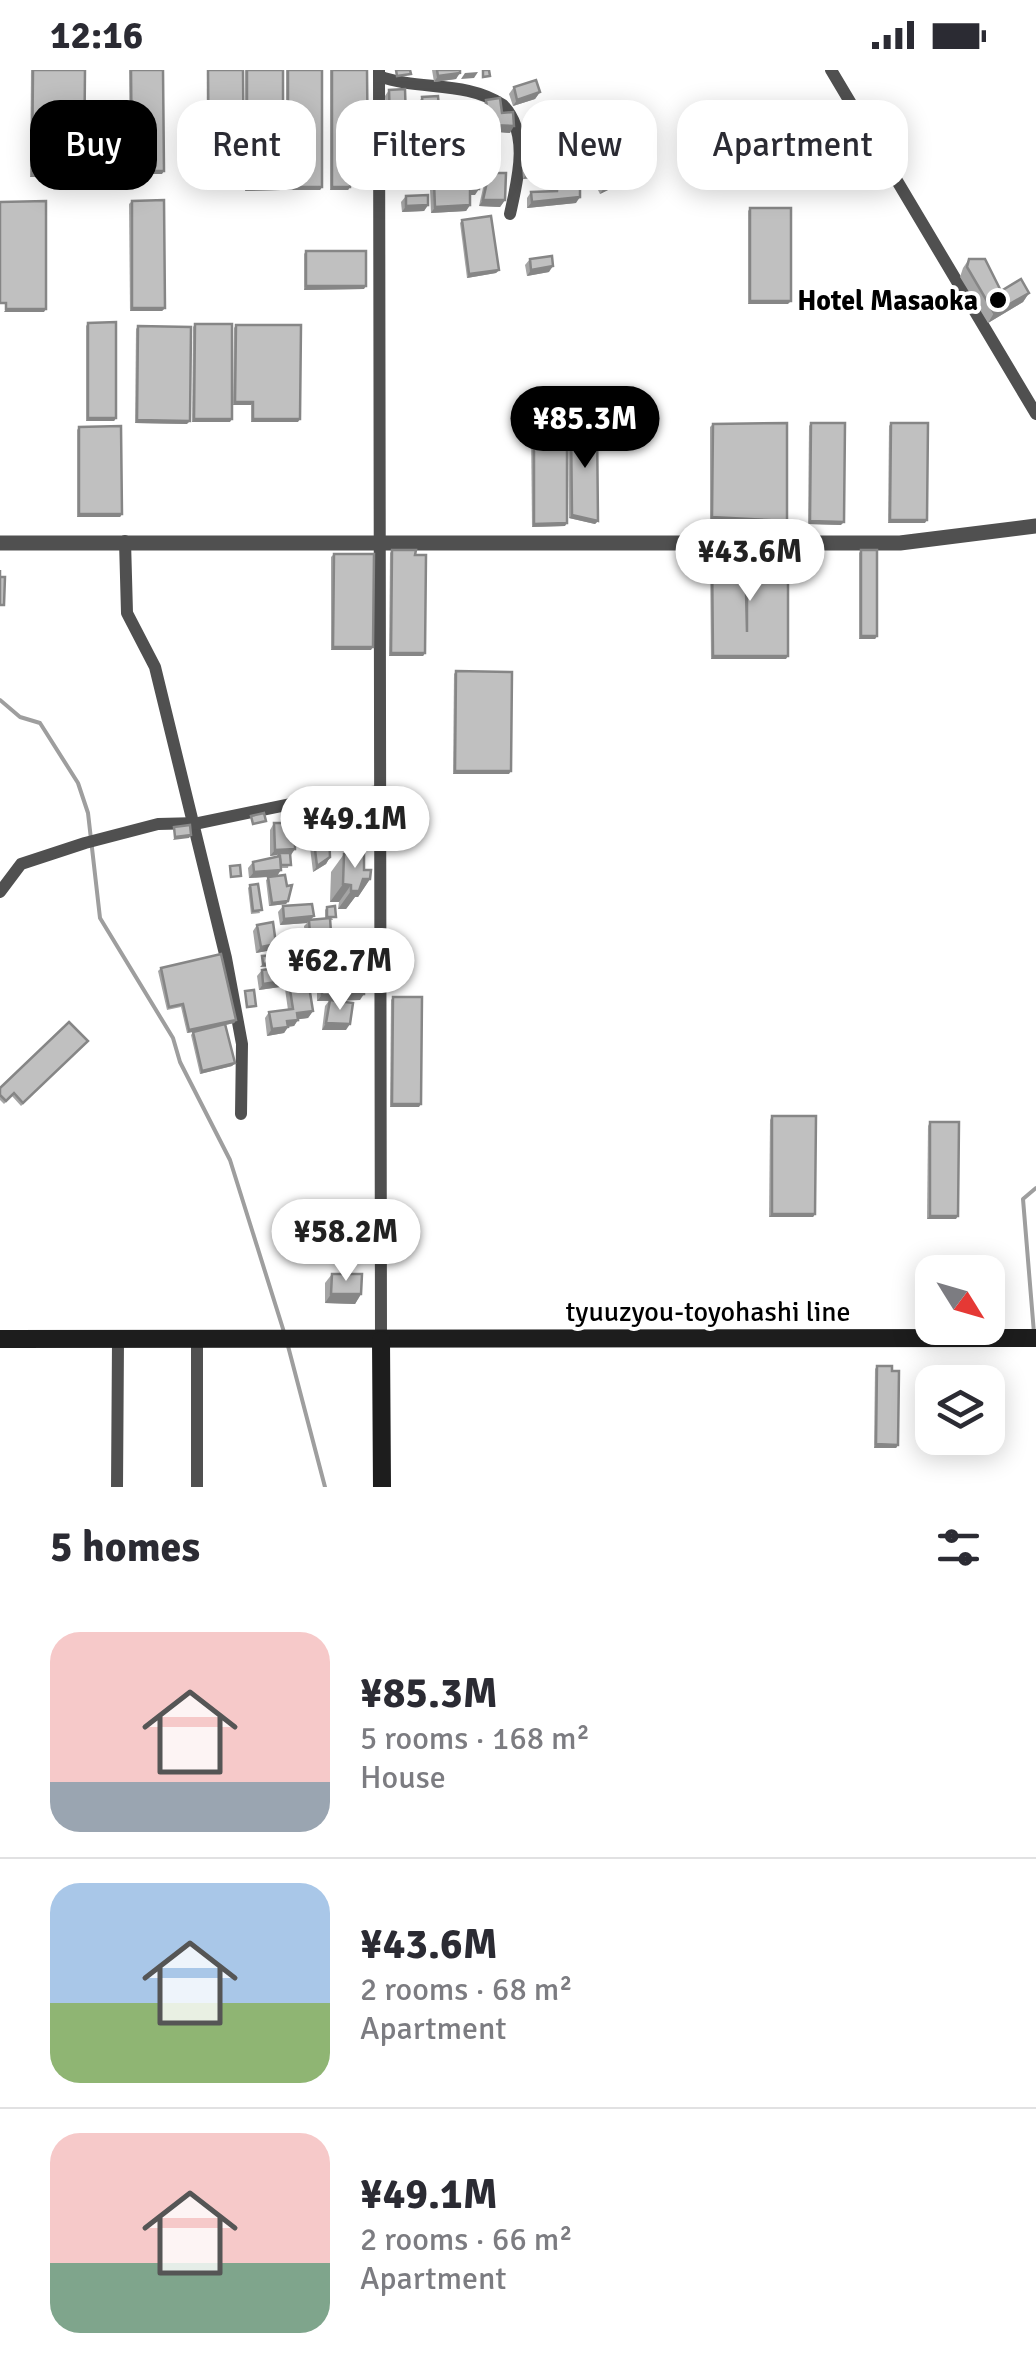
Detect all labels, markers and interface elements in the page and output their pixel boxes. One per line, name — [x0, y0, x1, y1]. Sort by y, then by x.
text: 12:16 — [50, 12, 143, 59]
chip: Buy — [30, 100, 157, 190]
chip: Rent — [177, 100, 316, 190]
chip: Filters — [336, 100, 501, 190]
chip: New — [521, 100, 657, 190]
chip: Apartment — [677, 100, 908, 190]
place label: Hotel Masaoka — [797, 284, 978, 318]
marker: Hotel Masaoka — [987, 289, 1009, 311]
pin: ¥85.3M — [504, 386, 666, 471]
text: ¥85.3M — [533, 399, 637, 438]
pin: ¥43.6M — [669, 519, 831, 604]
text: ¥43.6M — [698, 532, 802, 571]
pin: ¥49.1M — [274, 786, 436, 871]
text: ¥49.1M — [303, 799, 407, 838]
pin: ¥62.7M — [259, 928, 421, 1013]
text: ¥62.7M — [288, 941, 392, 980]
pin: ¥58.2M — [265, 1199, 427, 1284]
text: ¥58.2M — [294, 1212, 398, 1251]
north arrow — [915, 1255, 1005, 1345]
map controls — [915, 1255, 1005, 1455]
street label: tyuuzyou-toyohashi line — [565, 1295, 851, 1329]
button: layers — [915, 1365, 1005, 1455]
icon: filters — [931, 1520, 986, 1575]
text: 5 homes — [50, 1522, 200, 1573]
text: ¥85.3M — [360, 1668, 498, 1719]
icon: home — [130, 1672, 250, 1792]
text: 5 rooms · 168 m² — [360, 1719, 590, 1758]
text: House — [360, 1758, 446, 1797]
text: ¥43.6M — [360, 1919, 498, 1970]
icon: home — [130, 1923, 250, 2043]
text: 2 rooms · 68 m² — [360, 1970, 573, 2009]
text: Apartment — [360, 2009, 507, 2048]
text: ¥49.1M — [360, 2169, 498, 2220]
icon: home — [130, 2173, 250, 2293]
text: 2 rooms · 66 m² — [360, 2220, 573, 2259]
text: Apartment — [360, 2259, 507, 2298]

